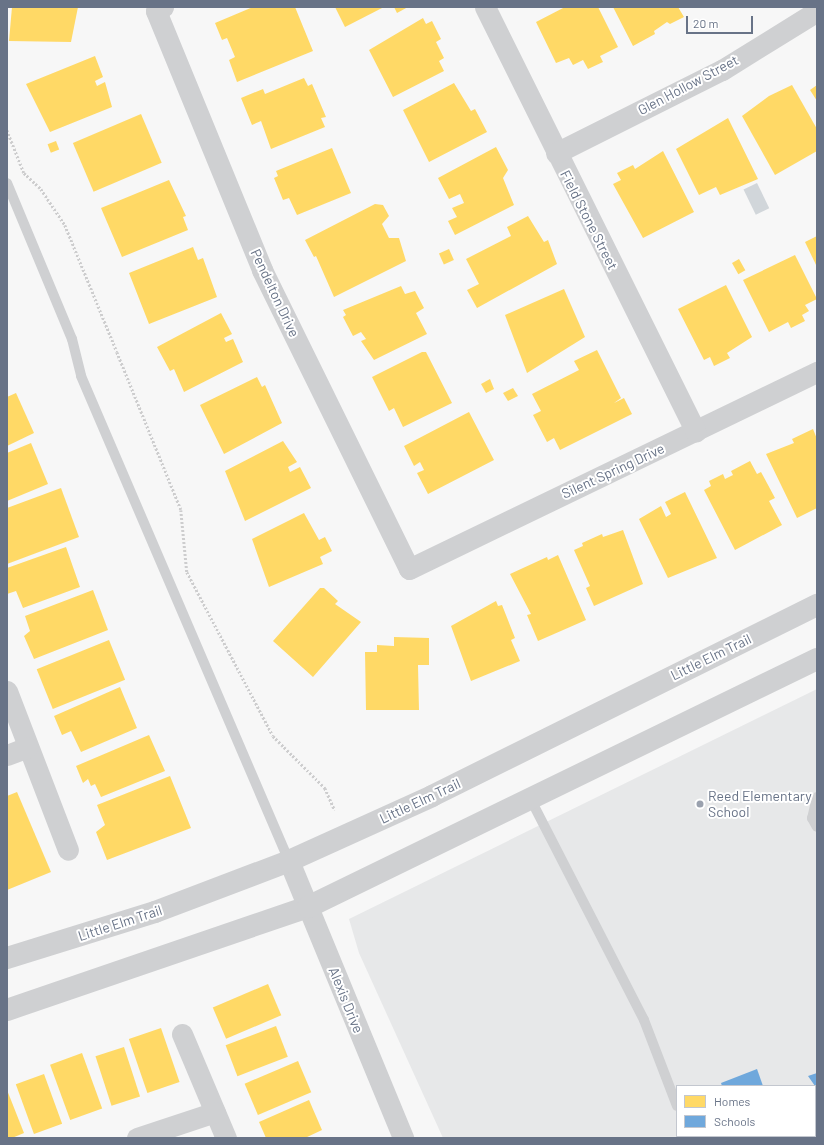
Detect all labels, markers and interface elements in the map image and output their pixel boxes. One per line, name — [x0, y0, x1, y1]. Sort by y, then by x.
scale bar — [688, 8, 755, 34]
text: 20 m — [693, 16, 719, 30]
street label: Glen Hollow Street — [635, 51, 741, 119]
street label: Field Stone Street — [557, 168, 621, 272]
street label: Pendelton Drive — [247, 246, 303, 340]
street label: Silent Spring Drive — [559, 440, 667, 502]
street label: Little Elm Trail — [668, 630, 754, 684]
street label: Little Elm Trail — [377, 775, 463, 827]
place label: Reed Elementary School — [708, 788, 812, 820]
marker: Reed Elementary School — [695, 799, 705, 809]
street label: Little Elm Trail — [76, 901, 164, 945]
street label: Alexis Drive — [325, 964, 367, 1036]
legend — [676, 1085, 816, 1137]
text: Homes — [714, 1094, 750, 1108]
text: Schools — [714, 1114, 755, 1128]

